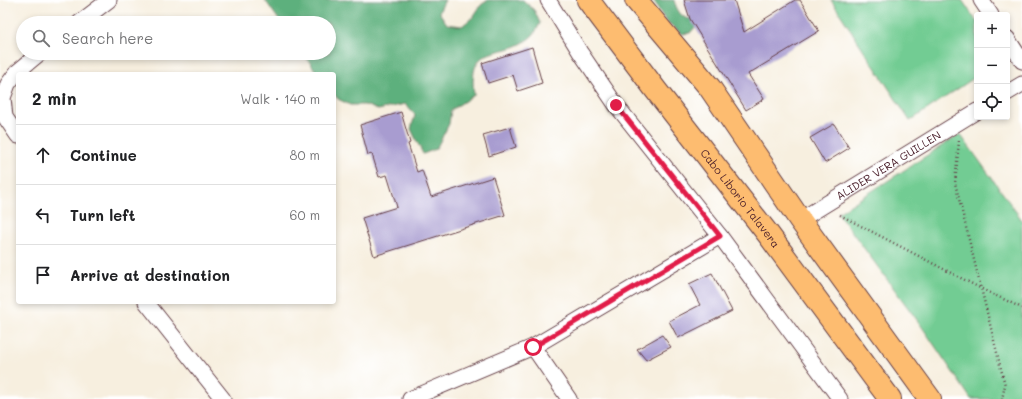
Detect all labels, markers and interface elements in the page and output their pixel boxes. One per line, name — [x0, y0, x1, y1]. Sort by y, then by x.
map controls — [974, 12, 1010, 120]
button: + — [974, 12, 1010, 48]
search box — [16, 16, 336, 60]
icon: search — [30, 27, 52, 49]
text: Search here — [62, 28, 153, 48]
button: − — [974, 48, 1010, 84]
button: locate — [974, 84, 1010, 120]
text: 2 min — [32, 87, 77, 109]
text: Walk · 140 m — [240, 90, 320, 107]
route end — [607, 96, 625, 114]
street label: ALIDER VERA GUILLEN — [833, 127, 944, 203]
icon: ahead — [32, 144, 54, 166]
text: Continue — [70, 145, 137, 165]
text: 80 m — [290, 146, 320, 163]
street label: Cabo Liborio Talavera — [697, 146, 784, 251]
icon: left — [32, 204, 54, 226]
text: Turn left — [70, 205, 135, 225]
text: 60 m — [290, 206, 320, 223]
icon: arrive — [32, 264, 54, 286]
text: Arrive at destination — [70, 265, 230, 285]
route start — [524, 338, 542, 356]

